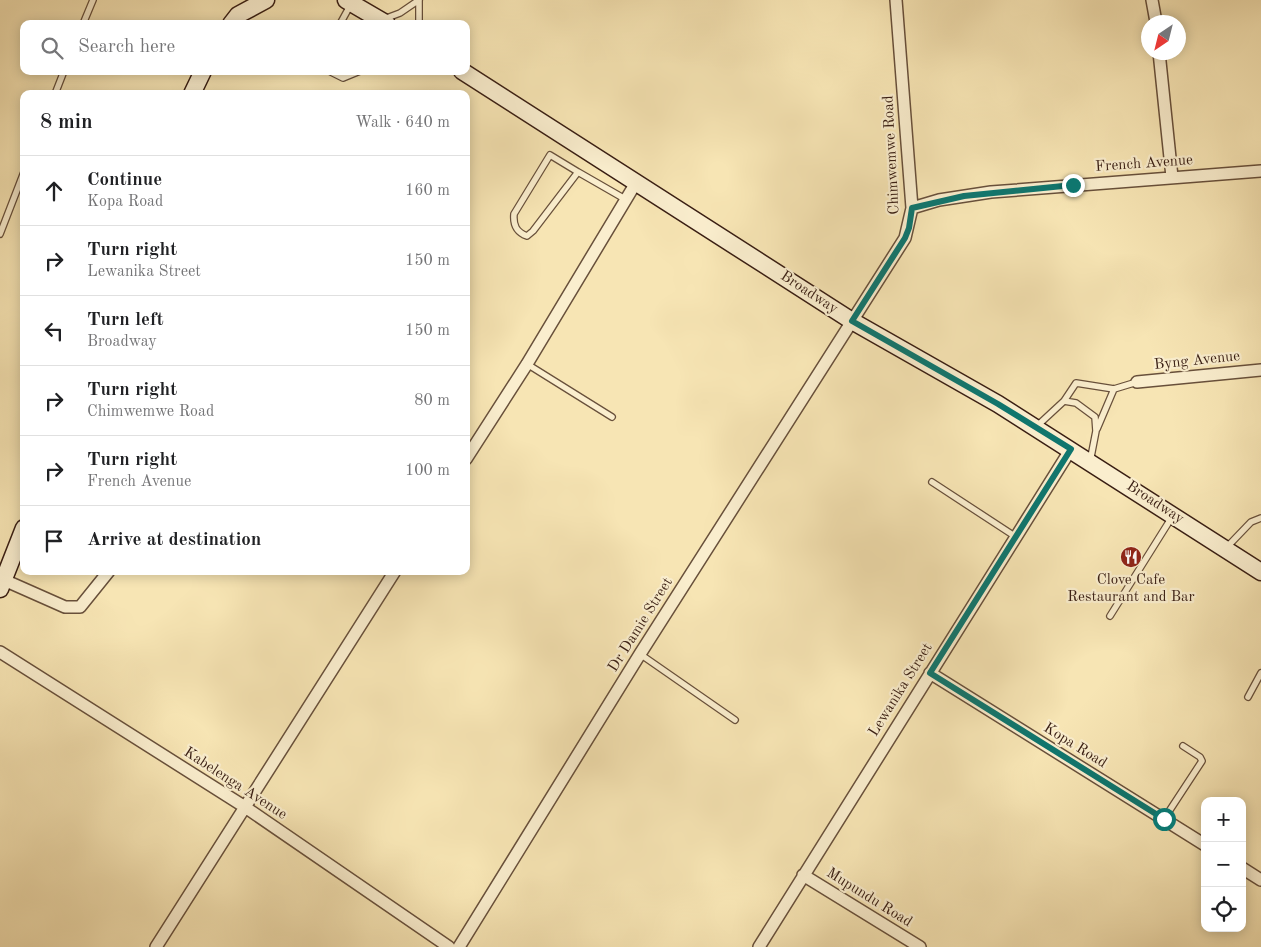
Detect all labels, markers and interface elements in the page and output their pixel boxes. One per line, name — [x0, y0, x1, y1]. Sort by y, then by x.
north arrow — [1141, 15, 1186, 60]
search box — [20, 20, 470, 75]
icon: search — [38, 34, 66, 62]
text: Search here — [78, 38, 175, 57]
street label: Chimwemwe Road — [881, 95, 903, 215]
text: 8 min — [40, 112, 93, 133]
text: Walk · 640 m — [355, 115, 450, 131]
street label: French Avenue — [1095, 153, 1193, 175]
text: Continue — [87, 171, 162, 190]
route end — [1062, 174, 1085, 197]
icon: ahead — [40, 177, 68, 205]
text: 160 m — [405, 183, 450, 199]
text: Kopa Road — [87, 194, 163, 210]
text: Turn right — [87, 241, 177, 260]
icon: right — [40, 247, 68, 275]
text: 150 m — [405, 253, 450, 269]
text: Lewanika Street — [87, 264, 201, 280]
street label: Broadway — [777, 269, 841, 317]
text: Turn left — [87, 311, 164, 330]
icon: left — [40, 317, 68, 345]
text: 150 m — [405, 323, 450, 339]
text: Broadway — [87, 334, 157, 350]
street label: Byng Avenue — [1153, 349, 1241, 373]
text: Turn right — [87, 381, 177, 400]
icon: right — [40, 387, 68, 415]
text: 80 m — [414, 393, 450, 409]
text: Chimwemwe Road — [87, 404, 214, 420]
text: Turn right — [87, 451, 177, 470]
icon: right — [40, 457, 68, 485]
text: 100 m — [405, 463, 450, 479]
text: French Avenue — [87, 474, 191, 490]
street label: Broadway — [1123, 479, 1187, 527]
icon: arrive — [40, 527, 68, 555]
text: Arrive at destination — [87, 531, 261, 550]
restaurant icon: Clove Cafe Restaurant and Bar — [1119, 545, 1143, 569]
place label: Clove Cafe Restaurant and Bar — [1067, 573, 1195, 605]
street label: Dr Damie Street — [606, 575, 676, 675]
street label: Lewanika Street — [866, 641, 936, 739]
street label: Kopa Road — [1041, 721, 1109, 771]
street label: Kabelenga Avenue — [181, 745, 289, 823]
map controls — [1201, 797, 1246, 932]
button: + — [1201, 797, 1246, 842]
route start — [1153, 808, 1176, 831]
button: − — [1201, 842, 1246, 887]
street label: Mupundu Road — [824, 866, 915, 930]
button: locate — [1201, 887, 1246, 932]

